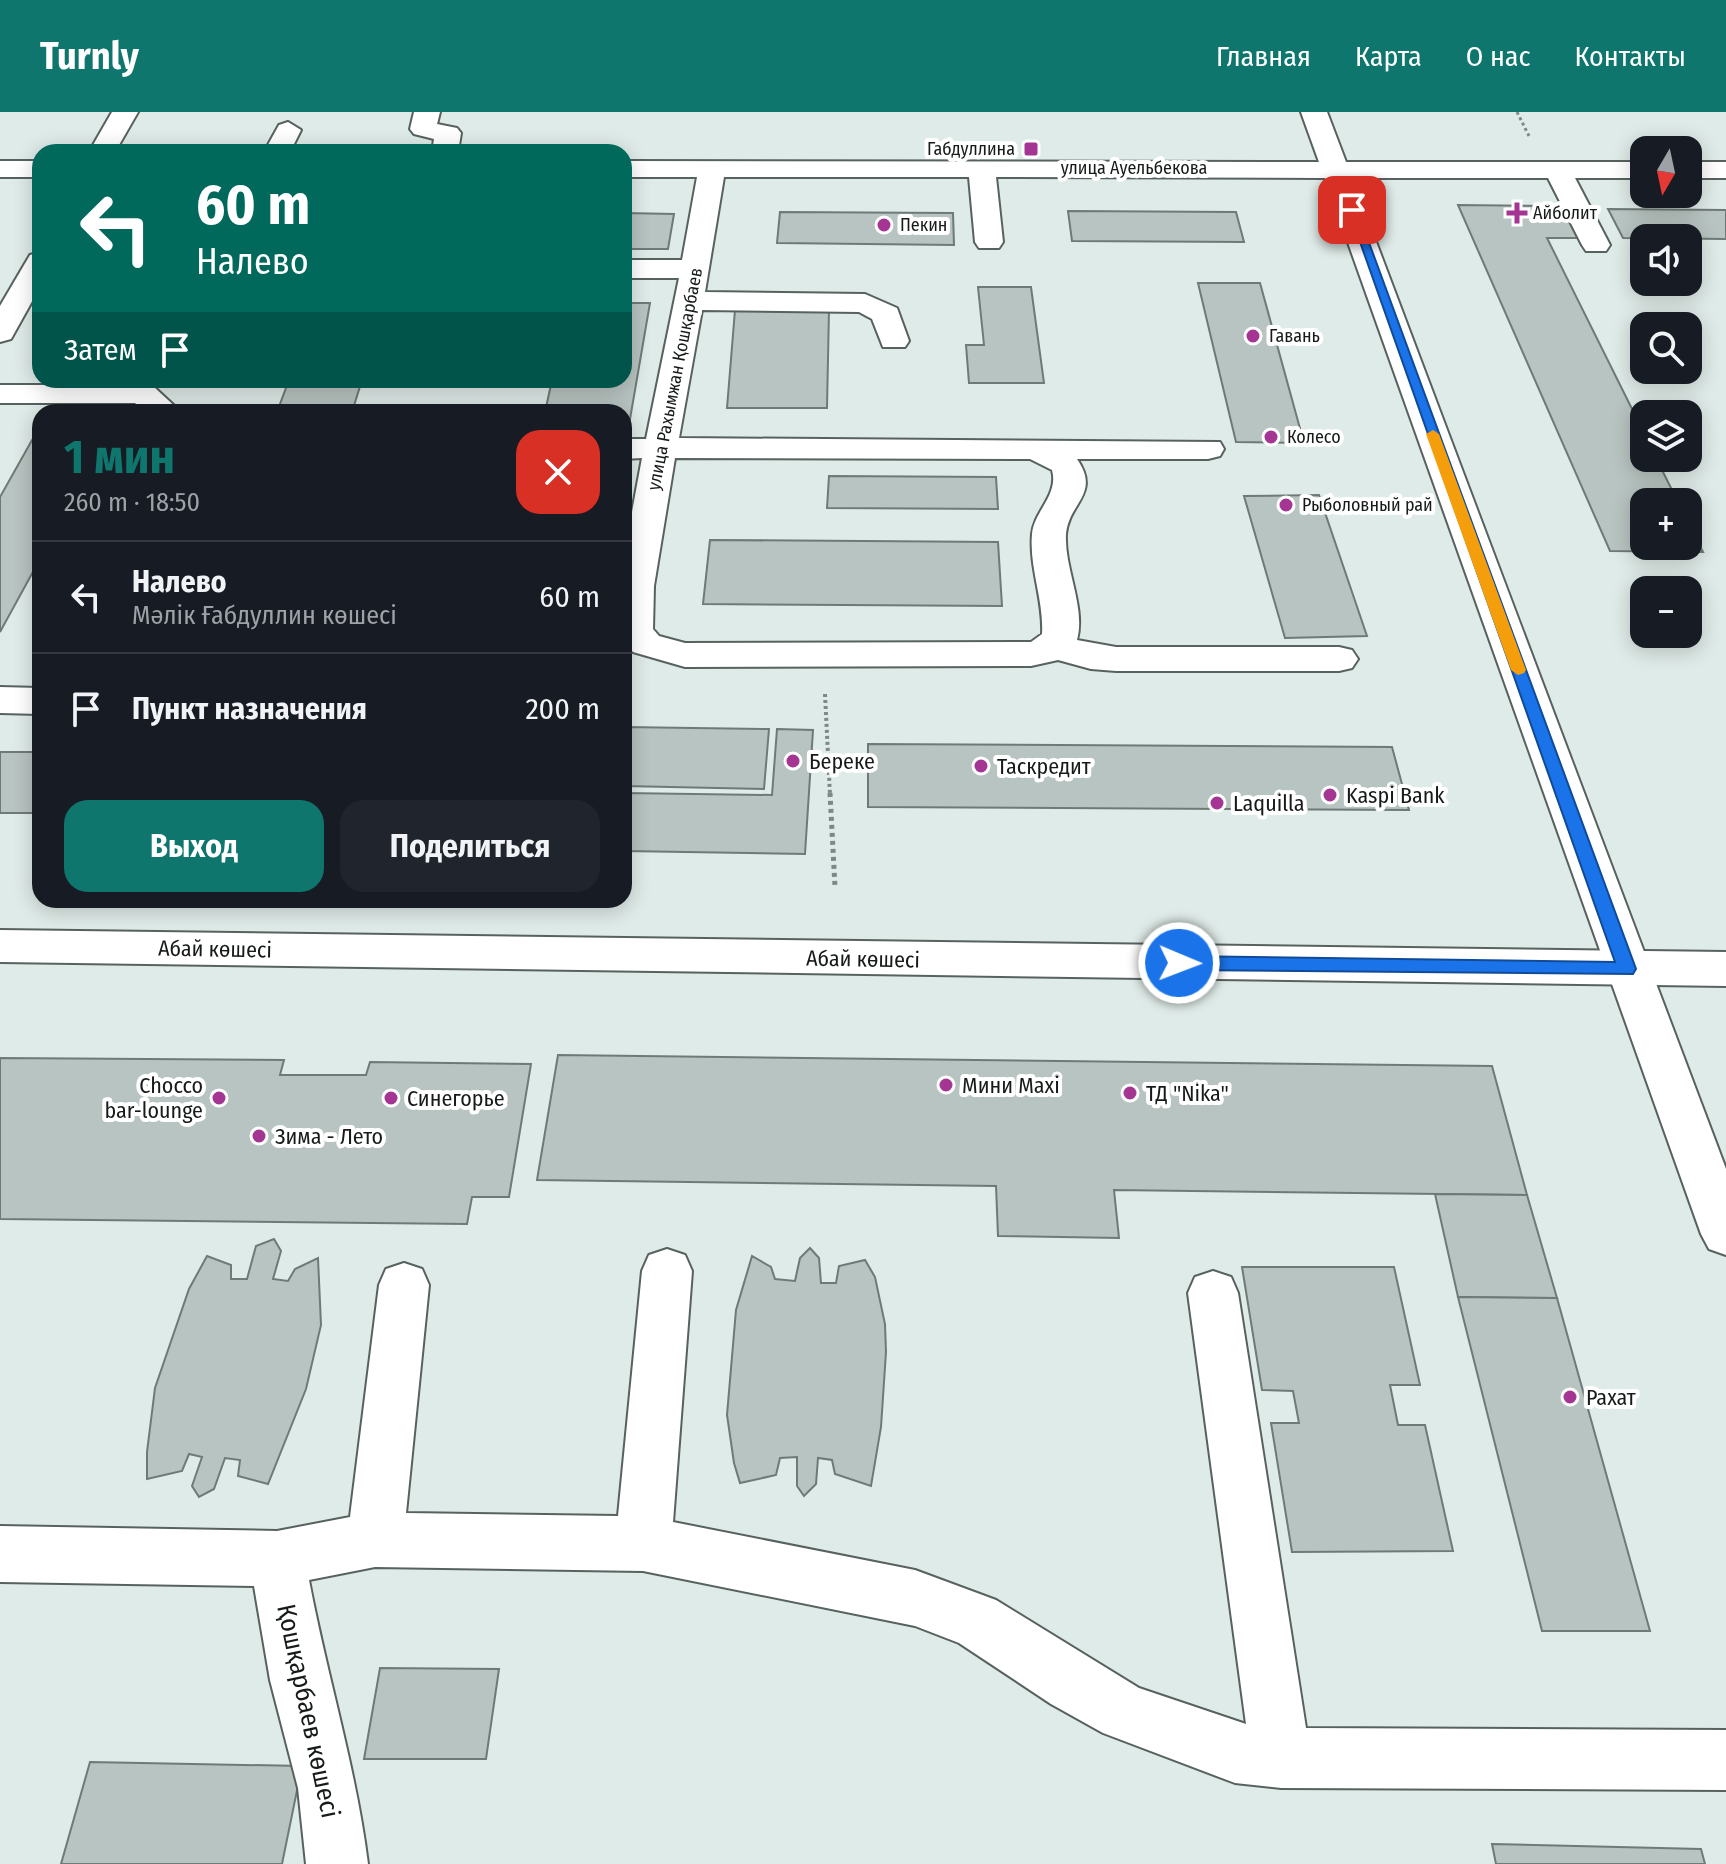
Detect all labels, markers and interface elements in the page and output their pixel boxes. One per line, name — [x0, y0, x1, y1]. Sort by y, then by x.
text: Turnly — [40, 33, 139, 79]
text: Главная — [1216, 40, 1311, 73]
text: Карта — [1355, 40, 1422, 73]
text: О нас — [1466, 40, 1531, 73]
text: Контакты — [1575, 40, 1686, 73]
north arrow — [1630, 136, 1702, 208]
map controls — [1630, 136, 1702, 648]
place label: Габдуллина — [927, 138, 1015, 160]
marker: Габдуллина — [1022, 140, 1040, 158]
street label: улица Ауельбекова — [1061, 157, 1208, 179]
text: 60 m — [196, 172, 310, 239]
icon: left — [64, 176, 168, 280]
pin — [1318, 176, 1386, 244]
icon: arrive — [1330, 188, 1374, 232]
place label: Айболит — [1533, 202, 1598, 224]
marker: Айболит — [1508, 204, 1526, 222]
place label: Пекин — [900, 214, 947, 236]
marker: Пекин — [875, 216, 893, 234]
button: sound — [1630, 224, 1702, 296]
text: Налево — [196, 240, 309, 284]
street label: улица Рахымжан Қошқарбаев — [643, 266, 707, 492]
button: search — [1630, 312, 1702, 384]
place label: Гавань — [1269, 325, 1320, 347]
marker: Гавань — [1244, 327, 1262, 345]
icon: arrive — [153, 328, 197, 372]
text: Затем — [64, 332, 137, 368]
button: layers — [1630, 400, 1702, 472]
place label: Колесо — [1287, 426, 1341, 448]
text: 1 мин — [64, 428, 175, 486]
marker: Колесо — [1262, 428, 1280, 446]
button: close — [516, 430, 600, 514]
text: 260 m · 18:50 — [64, 487, 200, 518]
button: + — [1630, 488, 1702, 560]
place label: Рыболовный рай — [1302, 494, 1433, 516]
marker: Рыболовный рай — [1277, 496, 1295, 514]
text: Налево — [132, 564, 227, 600]
icon: left — [64, 575, 108, 619]
button: − — [1630, 576, 1702, 648]
text: 60 m — [539, 579, 600, 615]
text: Мәлік Ғабдуллин көшесі — [132, 600, 397, 631]
icon: arrive — [64, 687, 108, 731]
text: Пункт назначения — [132, 691, 367, 727]
text: 200 m — [525, 691, 600, 727]
place label: Береке — [809, 748, 875, 775]
marker: Береке — [784, 752, 802, 770]
place label: Таскредит — [997, 753, 1091, 780]
marker: Таскредит — [972, 757, 990, 775]
place label: Kaspi Bank — [1346, 782, 1445, 809]
marker: Kaspi Bank — [1321, 786, 1339, 804]
place label: Laquilla — [1233, 790, 1305, 817]
marker: Laquilla — [1208, 794, 1226, 812]
button: Выход — [64, 800, 324, 892]
button: Поделиться — [340, 800, 600, 892]
position arrow — [1137, 921, 1221, 1005]
street label: Абай көшесі — [158, 935, 272, 963]
street label: Абай көшесі — [806, 945, 920, 973]
place label: Chocco bar-lounge — [104, 1072, 203, 1124]
place label: Мини Maxi — [962, 1072, 1060, 1099]
marker: Мини Maxi — [937, 1076, 955, 1094]
place label: ТД "Nika" — [1146, 1080, 1229, 1107]
marker: ТД "Nika" — [1121, 1084, 1139, 1102]
place label: Синегорье — [407, 1085, 505, 1112]
marker: Chocco bar-lounge — [210, 1089, 228, 1107]
marker: Синегорье — [382, 1089, 400, 1107]
place label: Зима - Лето — [275, 1123, 383, 1150]
marker: Зима - Лето — [250, 1127, 268, 1145]
place label: Рахат — [1586, 1384, 1636, 1411]
marker: Рахат — [1561, 1388, 1579, 1406]
street label: Қошқарбаев көшесі — [270, 1601, 346, 1821]

